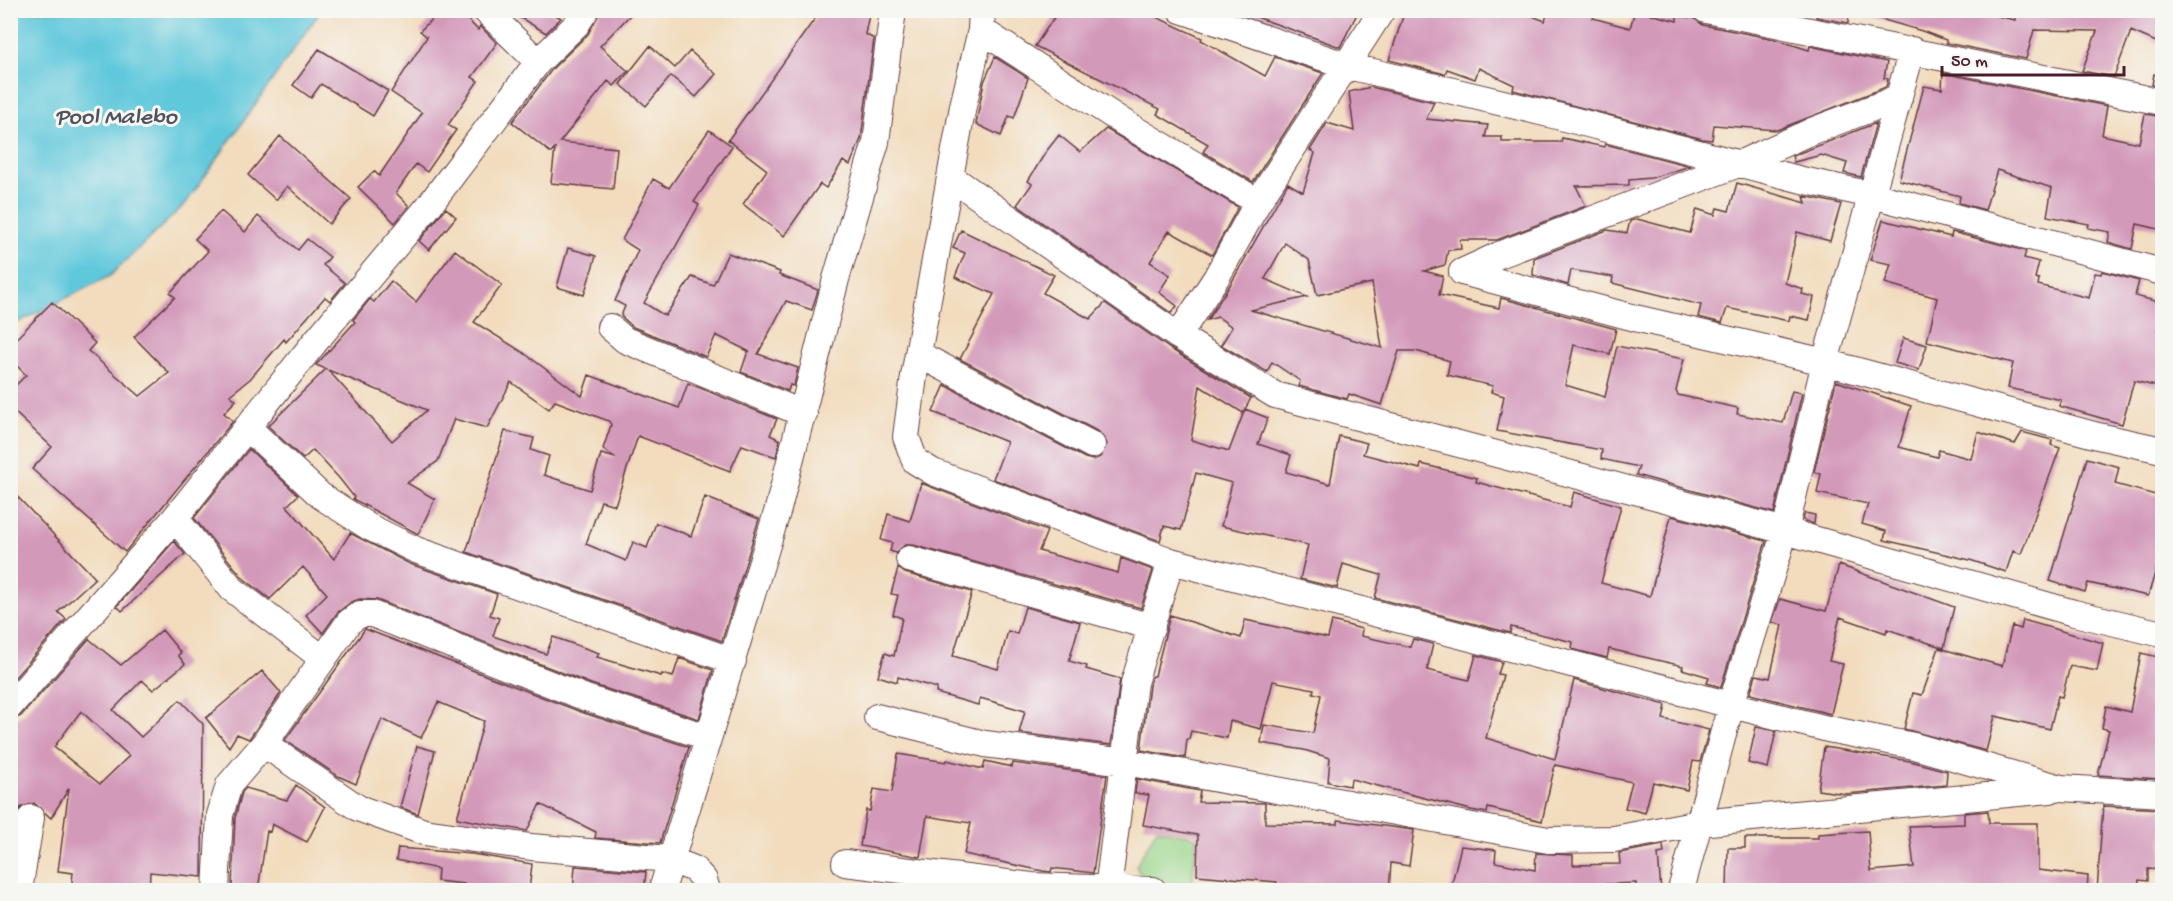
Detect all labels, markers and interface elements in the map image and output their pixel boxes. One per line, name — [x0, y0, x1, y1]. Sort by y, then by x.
scale bar — [1942, 39, 2124, 77]
text: 50 m — [1951, 52, 1988, 73]
water label: Pool Malebo — [55, 104, 178, 133]

